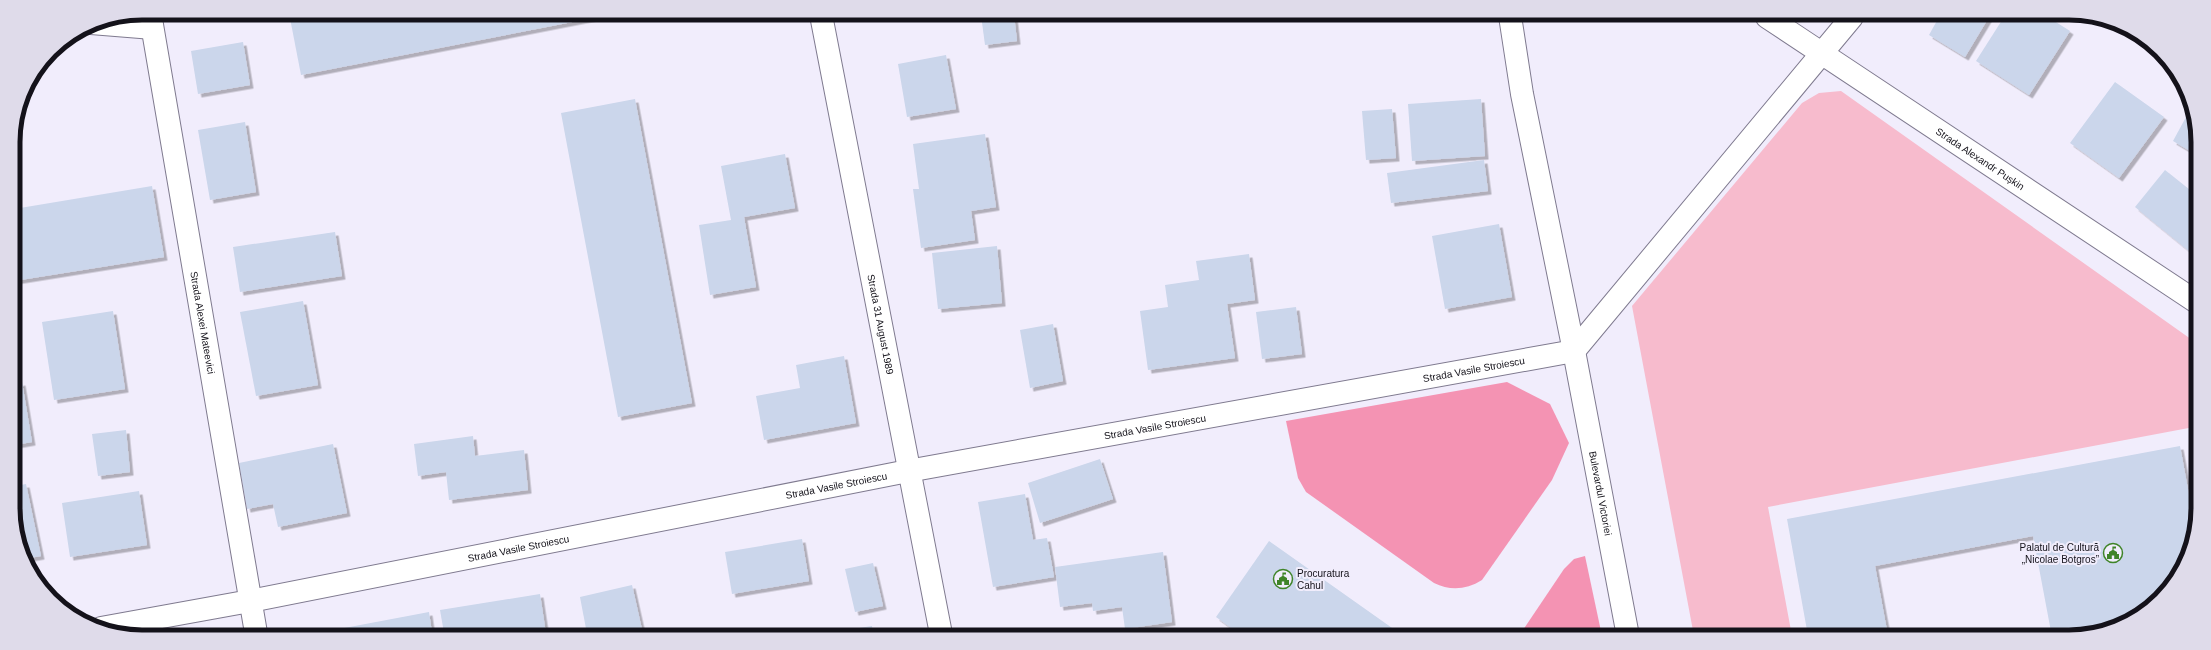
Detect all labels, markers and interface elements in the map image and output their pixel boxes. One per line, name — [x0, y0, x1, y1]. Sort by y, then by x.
street label: Strada Alexandr Pușkin — [1934, 125, 2027, 192]
street label: Strada Alexei Mateevici — [189, 270, 217, 375]
street label: Strada 31 August 1989 — [866, 273, 896, 376]
street label: Strada Vasile Stroiescu — [1422, 354, 1526, 384]
street label: Strada Vasile Stroiescu — [1103, 412, 1207, 441]
street label: Bulevardul Victoriei — [1588, 450, 1614, 536]
street label: Strada Vasile Stroiescu — [785, 470, 888, 501]
street label: Strada Vasile Stroiescu — [467, 533, 570, 563]
place label: Palatul de Cultură „Nicolae Botgros” — [2020, 542, 2099, 565]
public building icon: Palatul de Cultură „Nicolae Botgros” — [2102, 542, 2124, 564]
public building icon: Procuratura Cahul — [1272, 568, 1294, 590]
place label: Procuratura Cahul — [1297, 568, 1350, 591]

